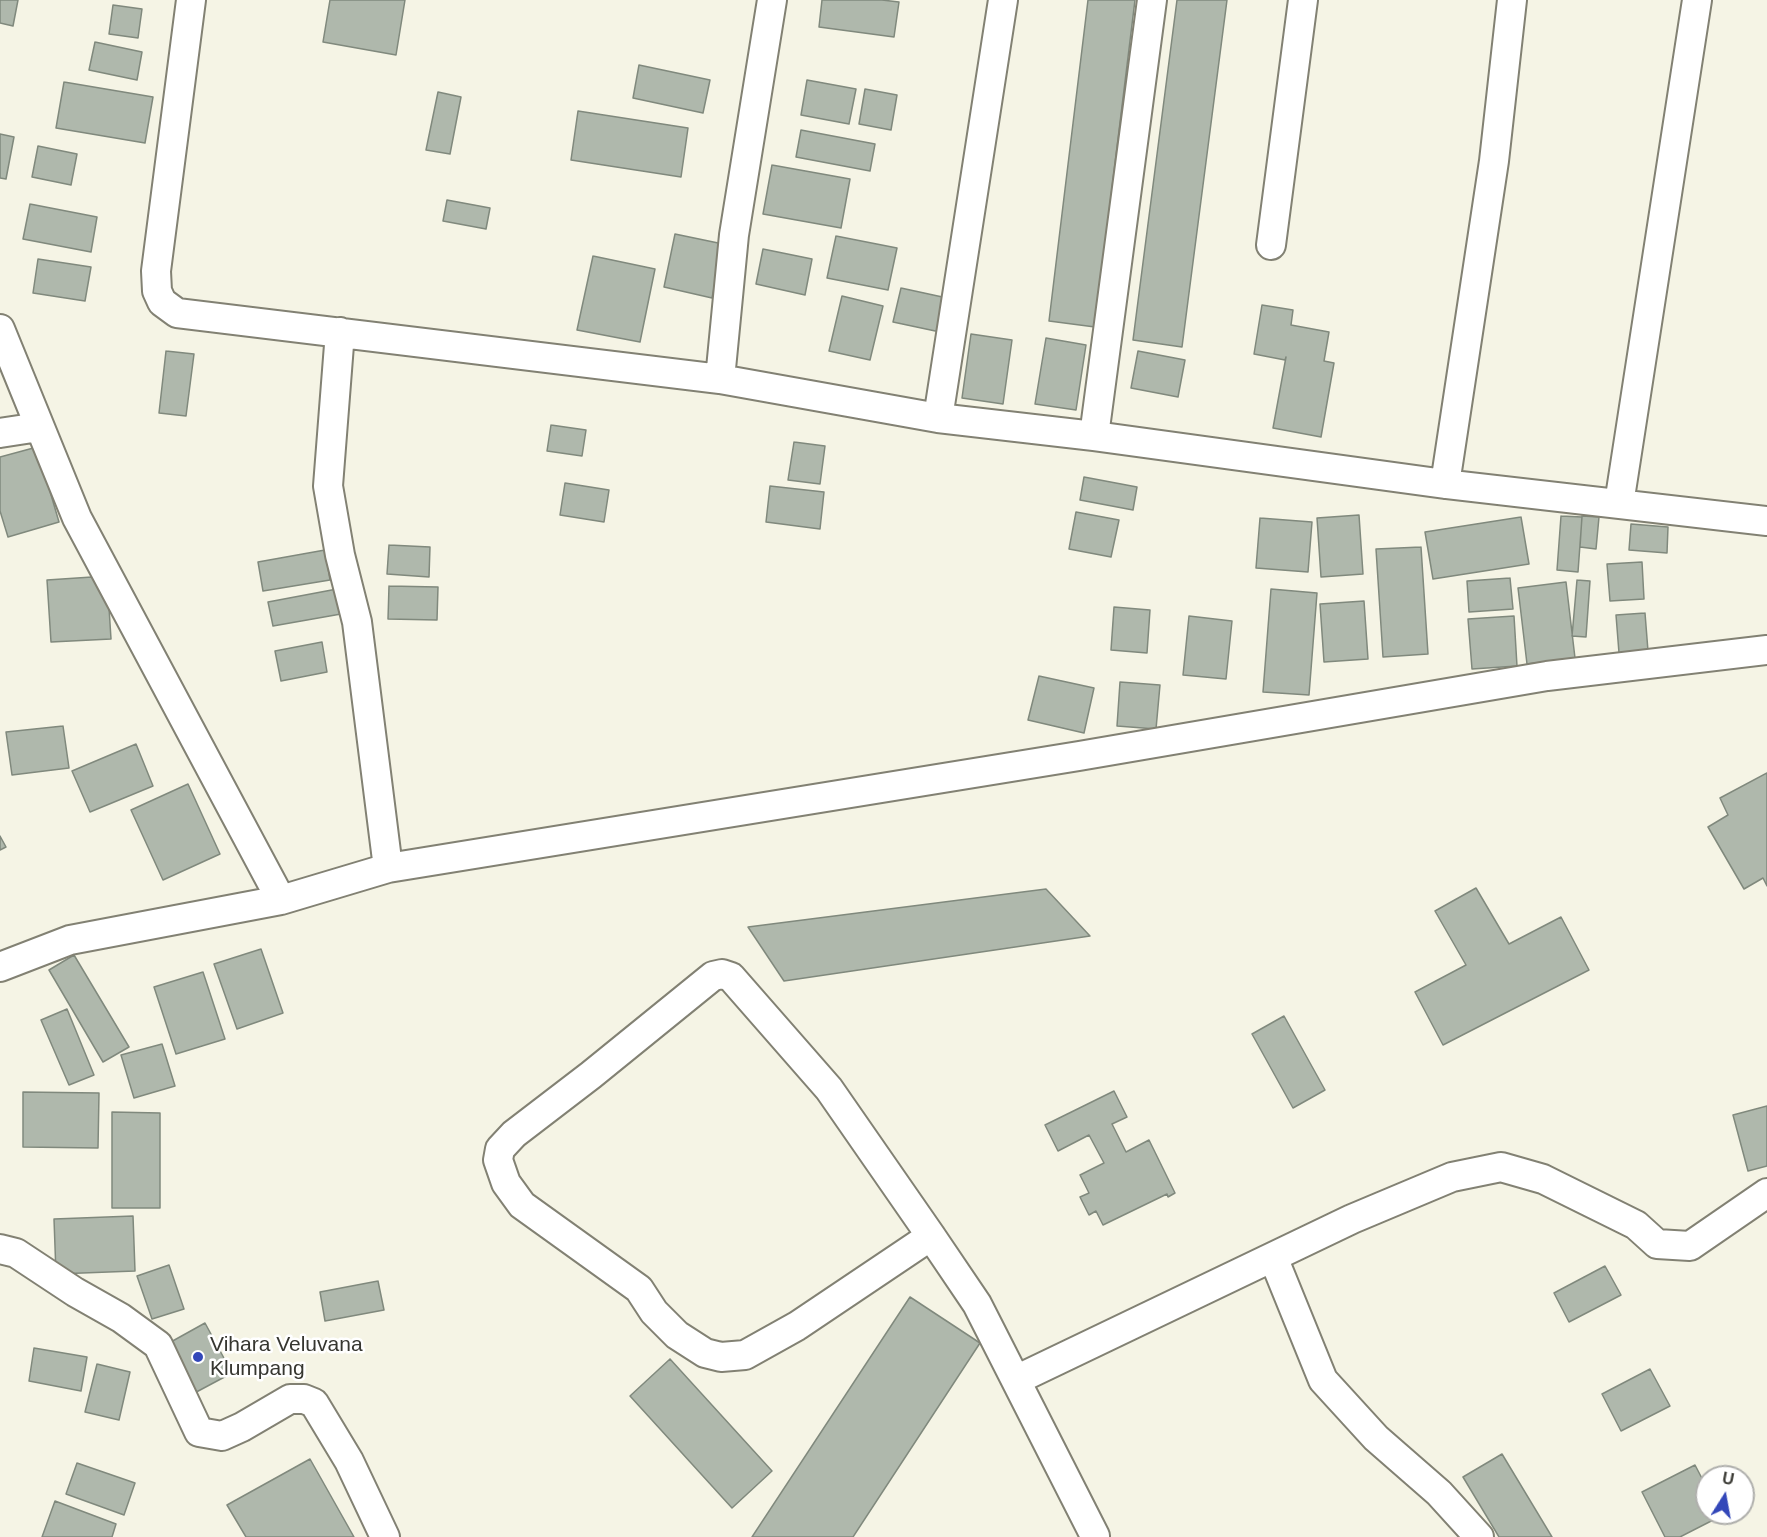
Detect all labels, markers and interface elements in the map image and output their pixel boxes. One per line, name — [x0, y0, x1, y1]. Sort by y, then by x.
place label: Vihara Veluvana Klumpang — [210, 1332, 363, 1382]
marker: Vihara Veluvana Klumpang — [191, 1350, 205, 1364]
north arrow — [1695, 1465, 1755, 1525]
text: U — [1721, 1469, 1735, 1488]

